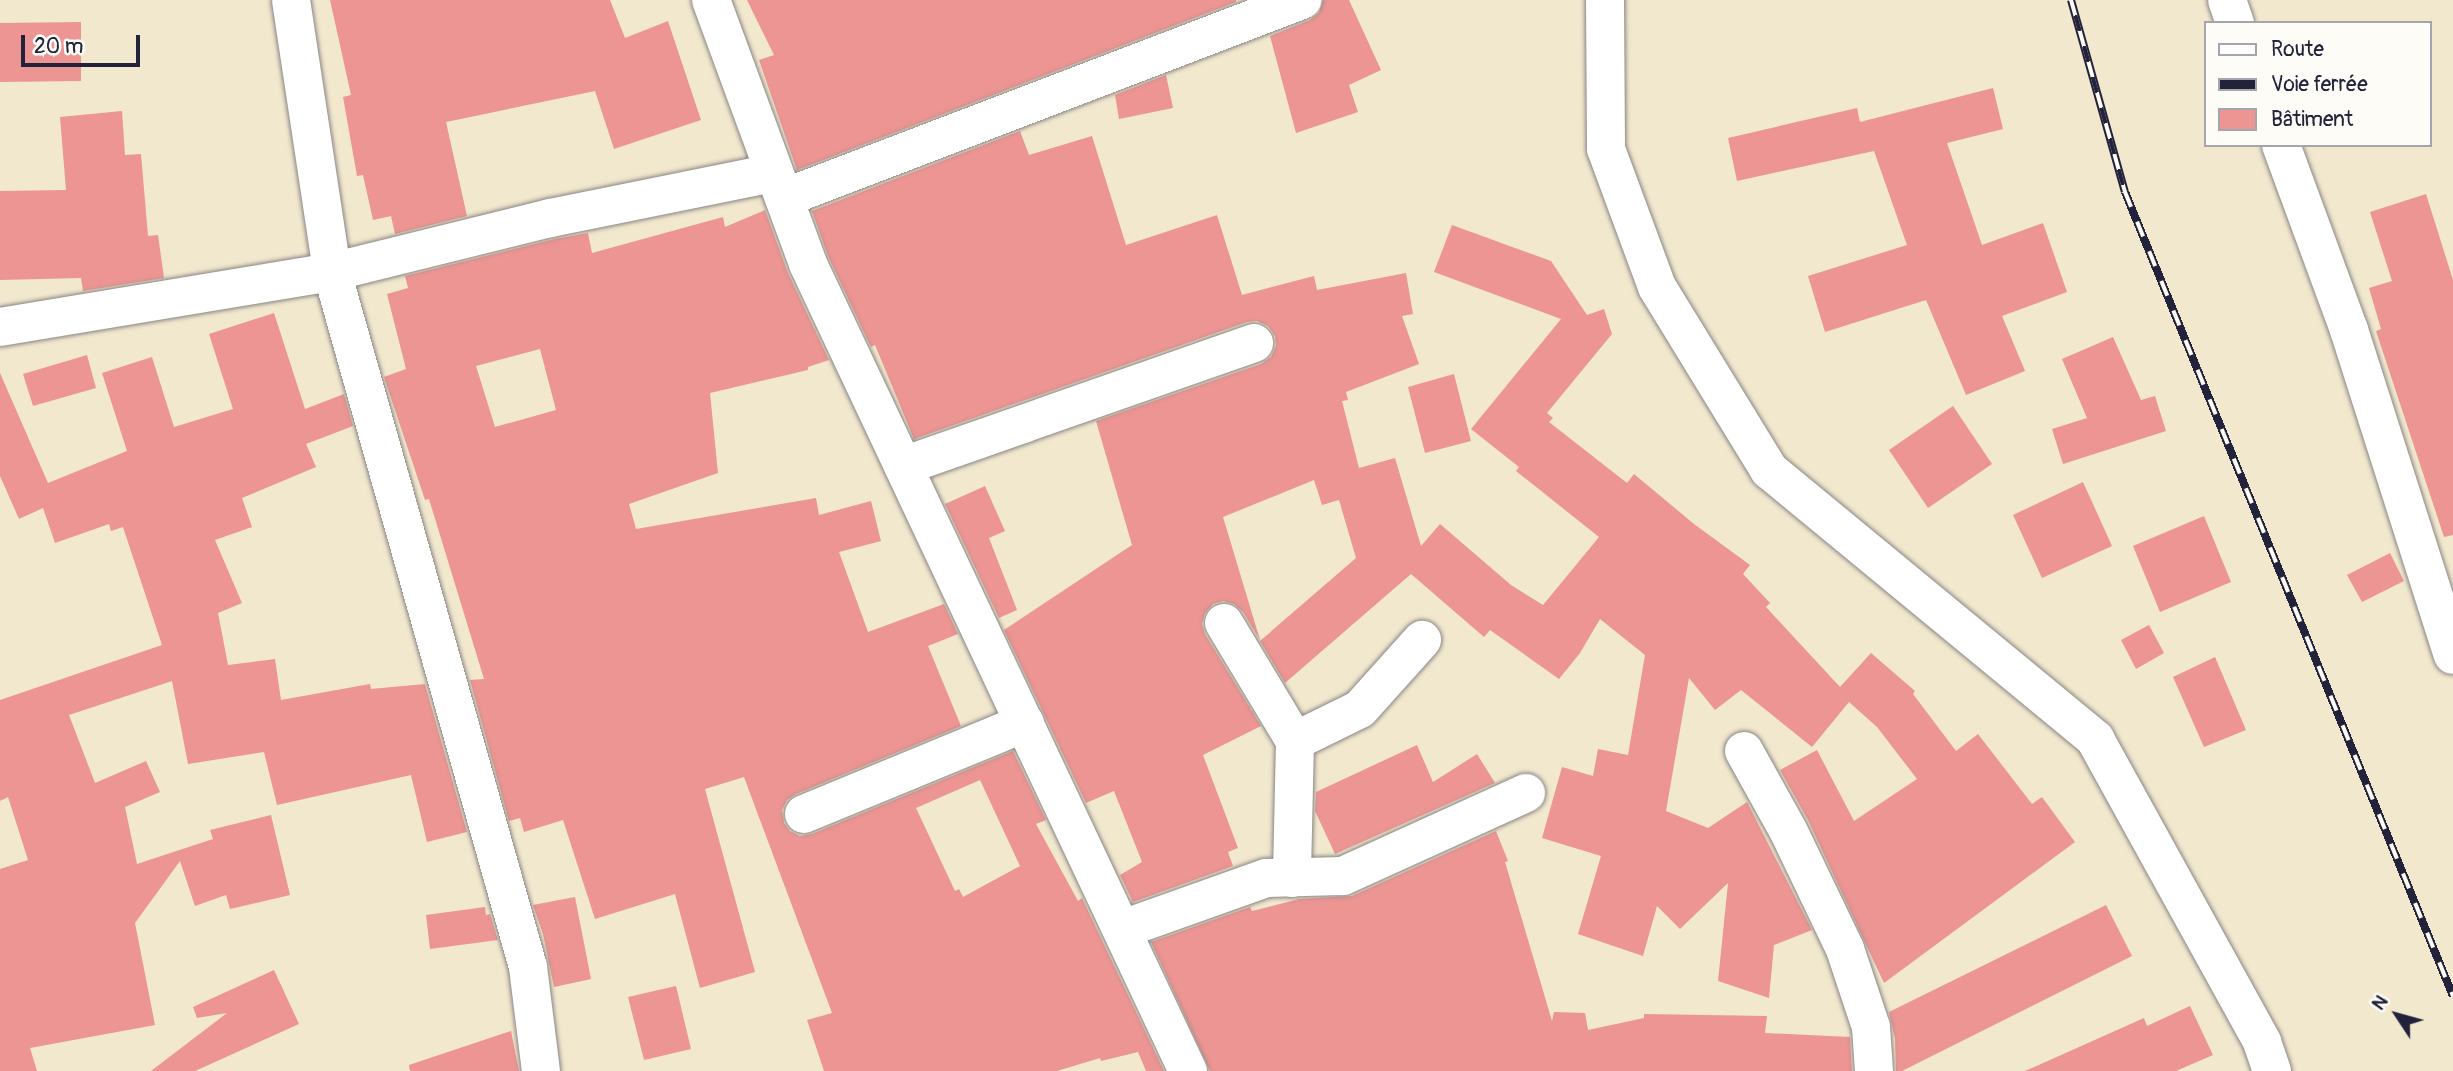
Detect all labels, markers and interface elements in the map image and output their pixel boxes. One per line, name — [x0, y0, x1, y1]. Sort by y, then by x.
scale bar — [24, 21, 144, 65]
legend — [2204, 21, 2432, 147]
text: 20 m — [34, 33, 83, 60]
text: Route — [2271, 36, 2324, 63]
text: Voie ferrée — [2271, 71, 2368, 98]
text: Bâtiment — [2271, 106, 2353, 133]
north arrow — [2362, 980, 2432, 1050]
text: N — [2367, 990, 2393, 1015]

